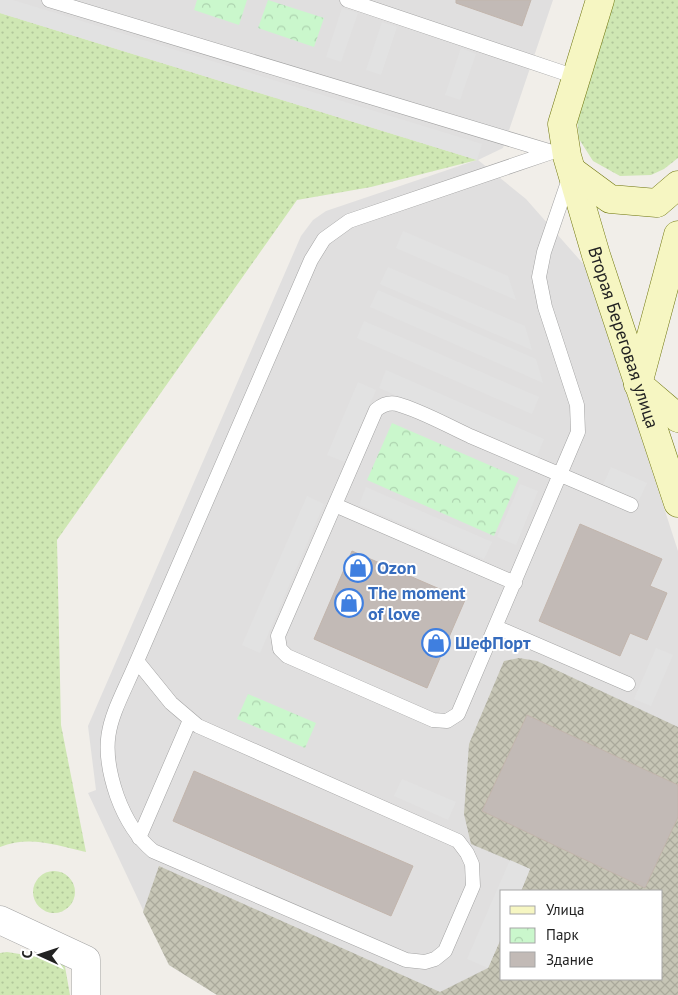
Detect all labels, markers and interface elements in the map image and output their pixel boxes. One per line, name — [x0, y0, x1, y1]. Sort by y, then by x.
street label: Вторая Береговая улица — [583, 244, 664, 431]
shop icon: Ozon — [343, 553, 373, 583]
place label: Ozon — [377, 556, 416, 579]
place label: The moment of love — [368, 581, 466, 625]
shop icon: The moment of love — [334, 588, 364, 618]
shop icon: ШефПорт — [421, 628, 451, 658]
place label: ШефПорт — [455, 631, 531, 654]
legend — [500, 890, 663, 980]
text: Улица — [546, 900, 584, 919]
text: Парк — [546, 925, 579, 944]
north arrow — [15, 930, 65, 980]
text: С — [18, 950, 36, 959]
text: Здание — [546, 950, 594, 969]

